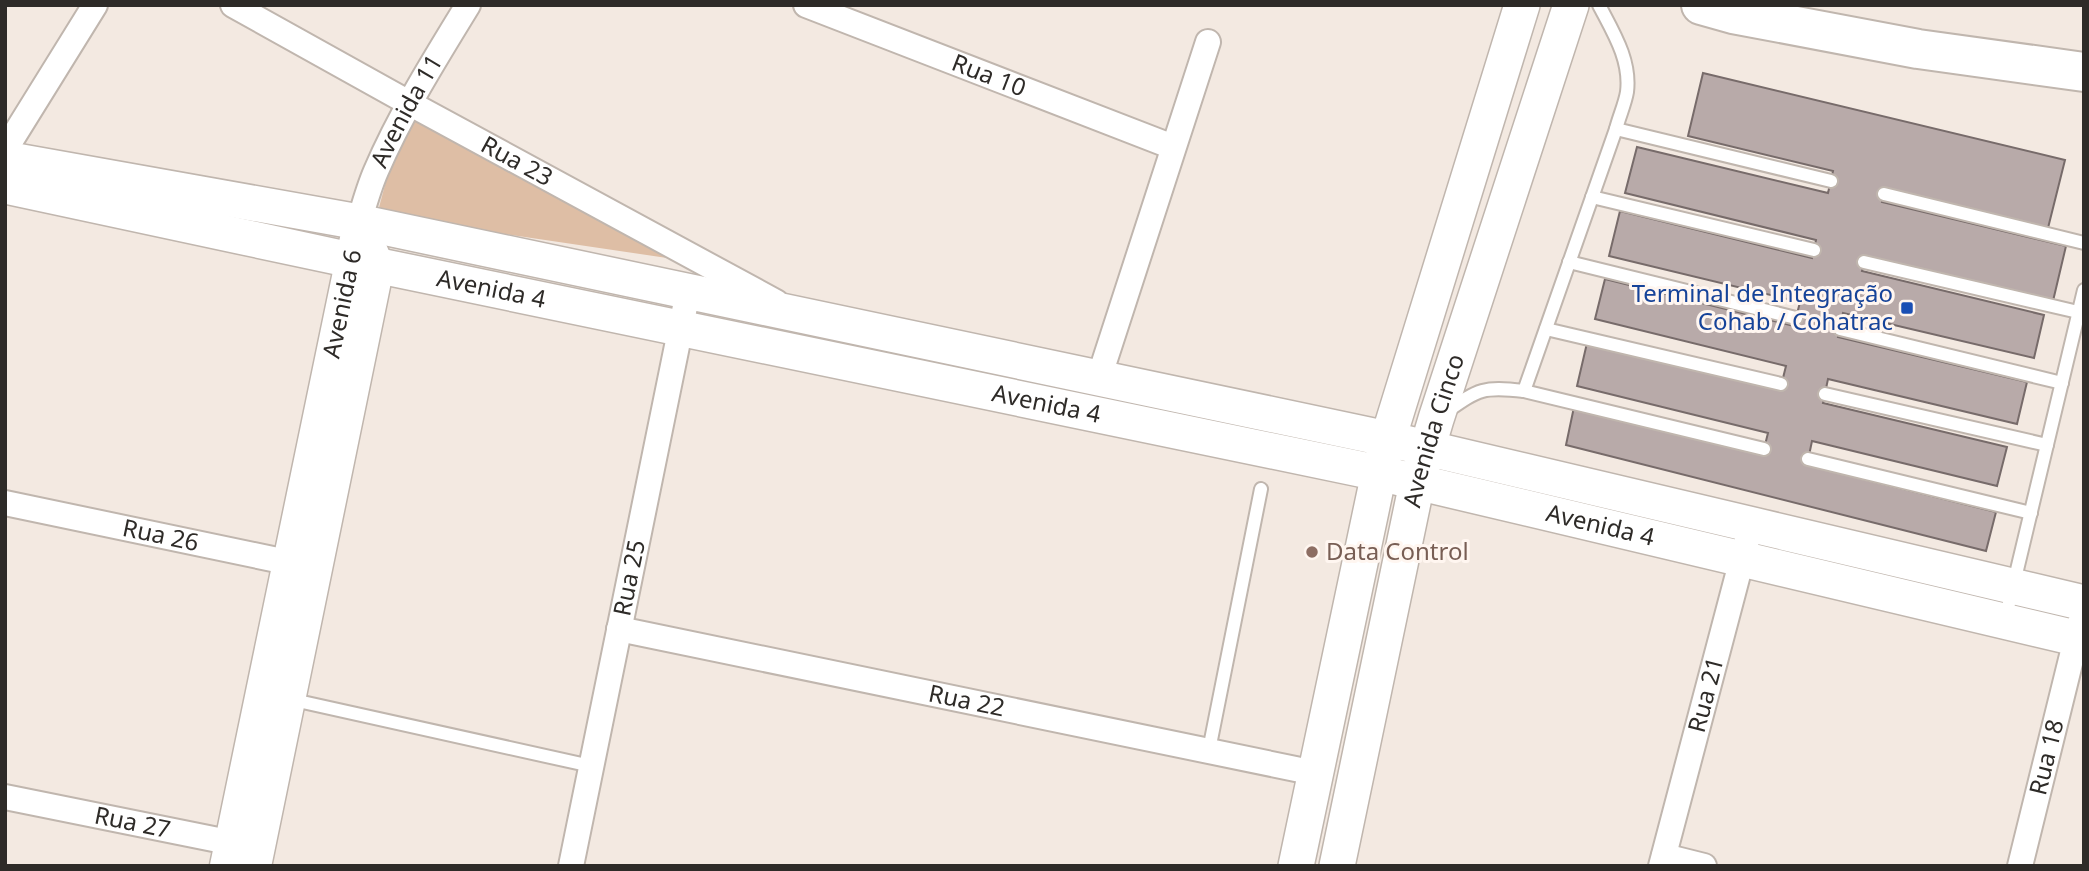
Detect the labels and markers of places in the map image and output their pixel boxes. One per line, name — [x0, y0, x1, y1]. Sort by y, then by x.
place label: Terminal de Integração Cohab / Cohatrac — [1632, 276, 1893, 337]
marker: Terminal de Integração Cohab / Cohatrac — [1899, 300, 1915, 316]
place label: Data Control — [1326, 534, 1469, 567]
marker: Data Control — [1304, 544, 1320, 560]

